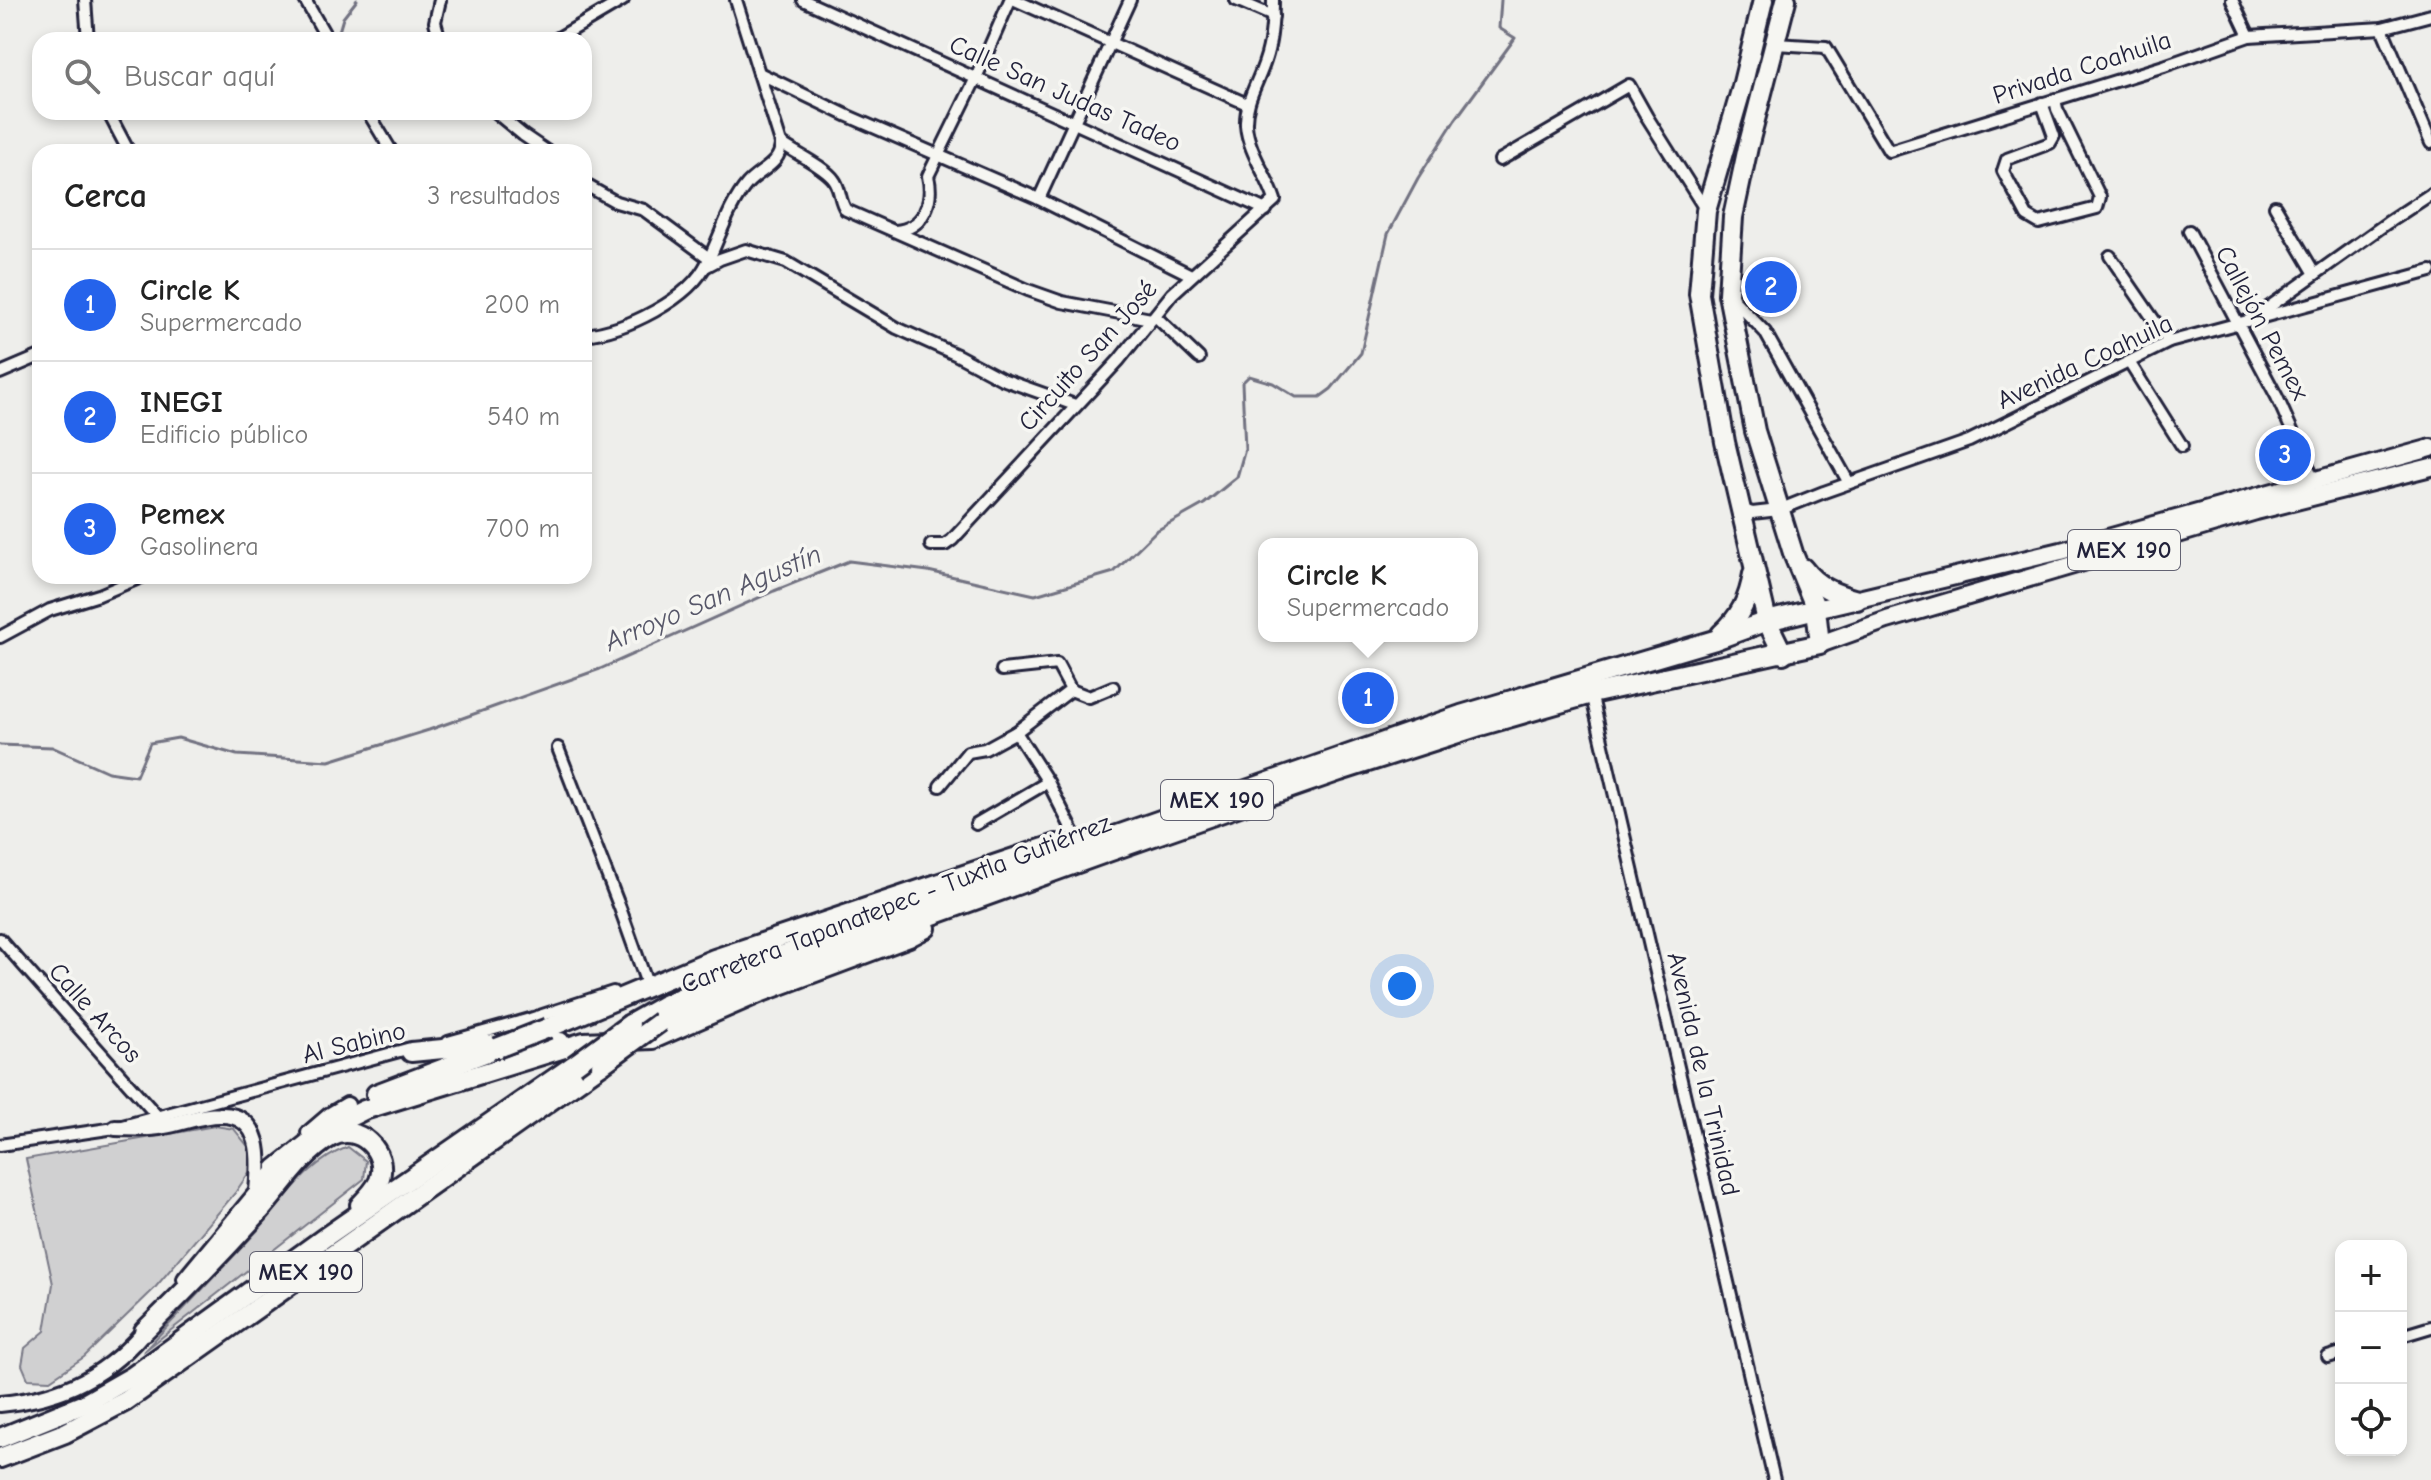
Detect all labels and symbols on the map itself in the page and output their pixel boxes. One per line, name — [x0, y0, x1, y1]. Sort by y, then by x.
street label: Privada Coahuila — [1989, 25, 2175, 111]
street label: Calle San Judas Tadeo — [945, 29, 1185, 159]
street label: Callejón Pemex — [2209, 241, 2315, 406]
pin: 2 — [1745, 257, 1797, 317]
street label: Circuito San José — [1013, 275, 1163, 437]
street label: Avenida Coahuila — [1993, 308, 2177, 416]
pin: 3 — [2259, 425, 2311, 485]
road number: MEX 190 — [2068, 530, 2180, 570]
water label: Arroyo San Agustín — [599, 538, 826, 658]
pin: 1 — [1342, 668, 1394, 728]
road number: MEX 190 — [1161, 780, 1273, 820]
street label: Carretera Tapanatepec - Tuxtla Gutiérrez — [677, 808, 1115, 1000]
street label: Avenida de la Trinidad — [1660, 949, 1746, 1199]
street label: Calle Arcos — [42, 957, 148, 1069]
your location — [1382, 966, 1422, 1006]
street label: Al Sabino — [299, 1016, 409, 1070]
road number: MEX 190 — [250, 1252, 362, 1292]

